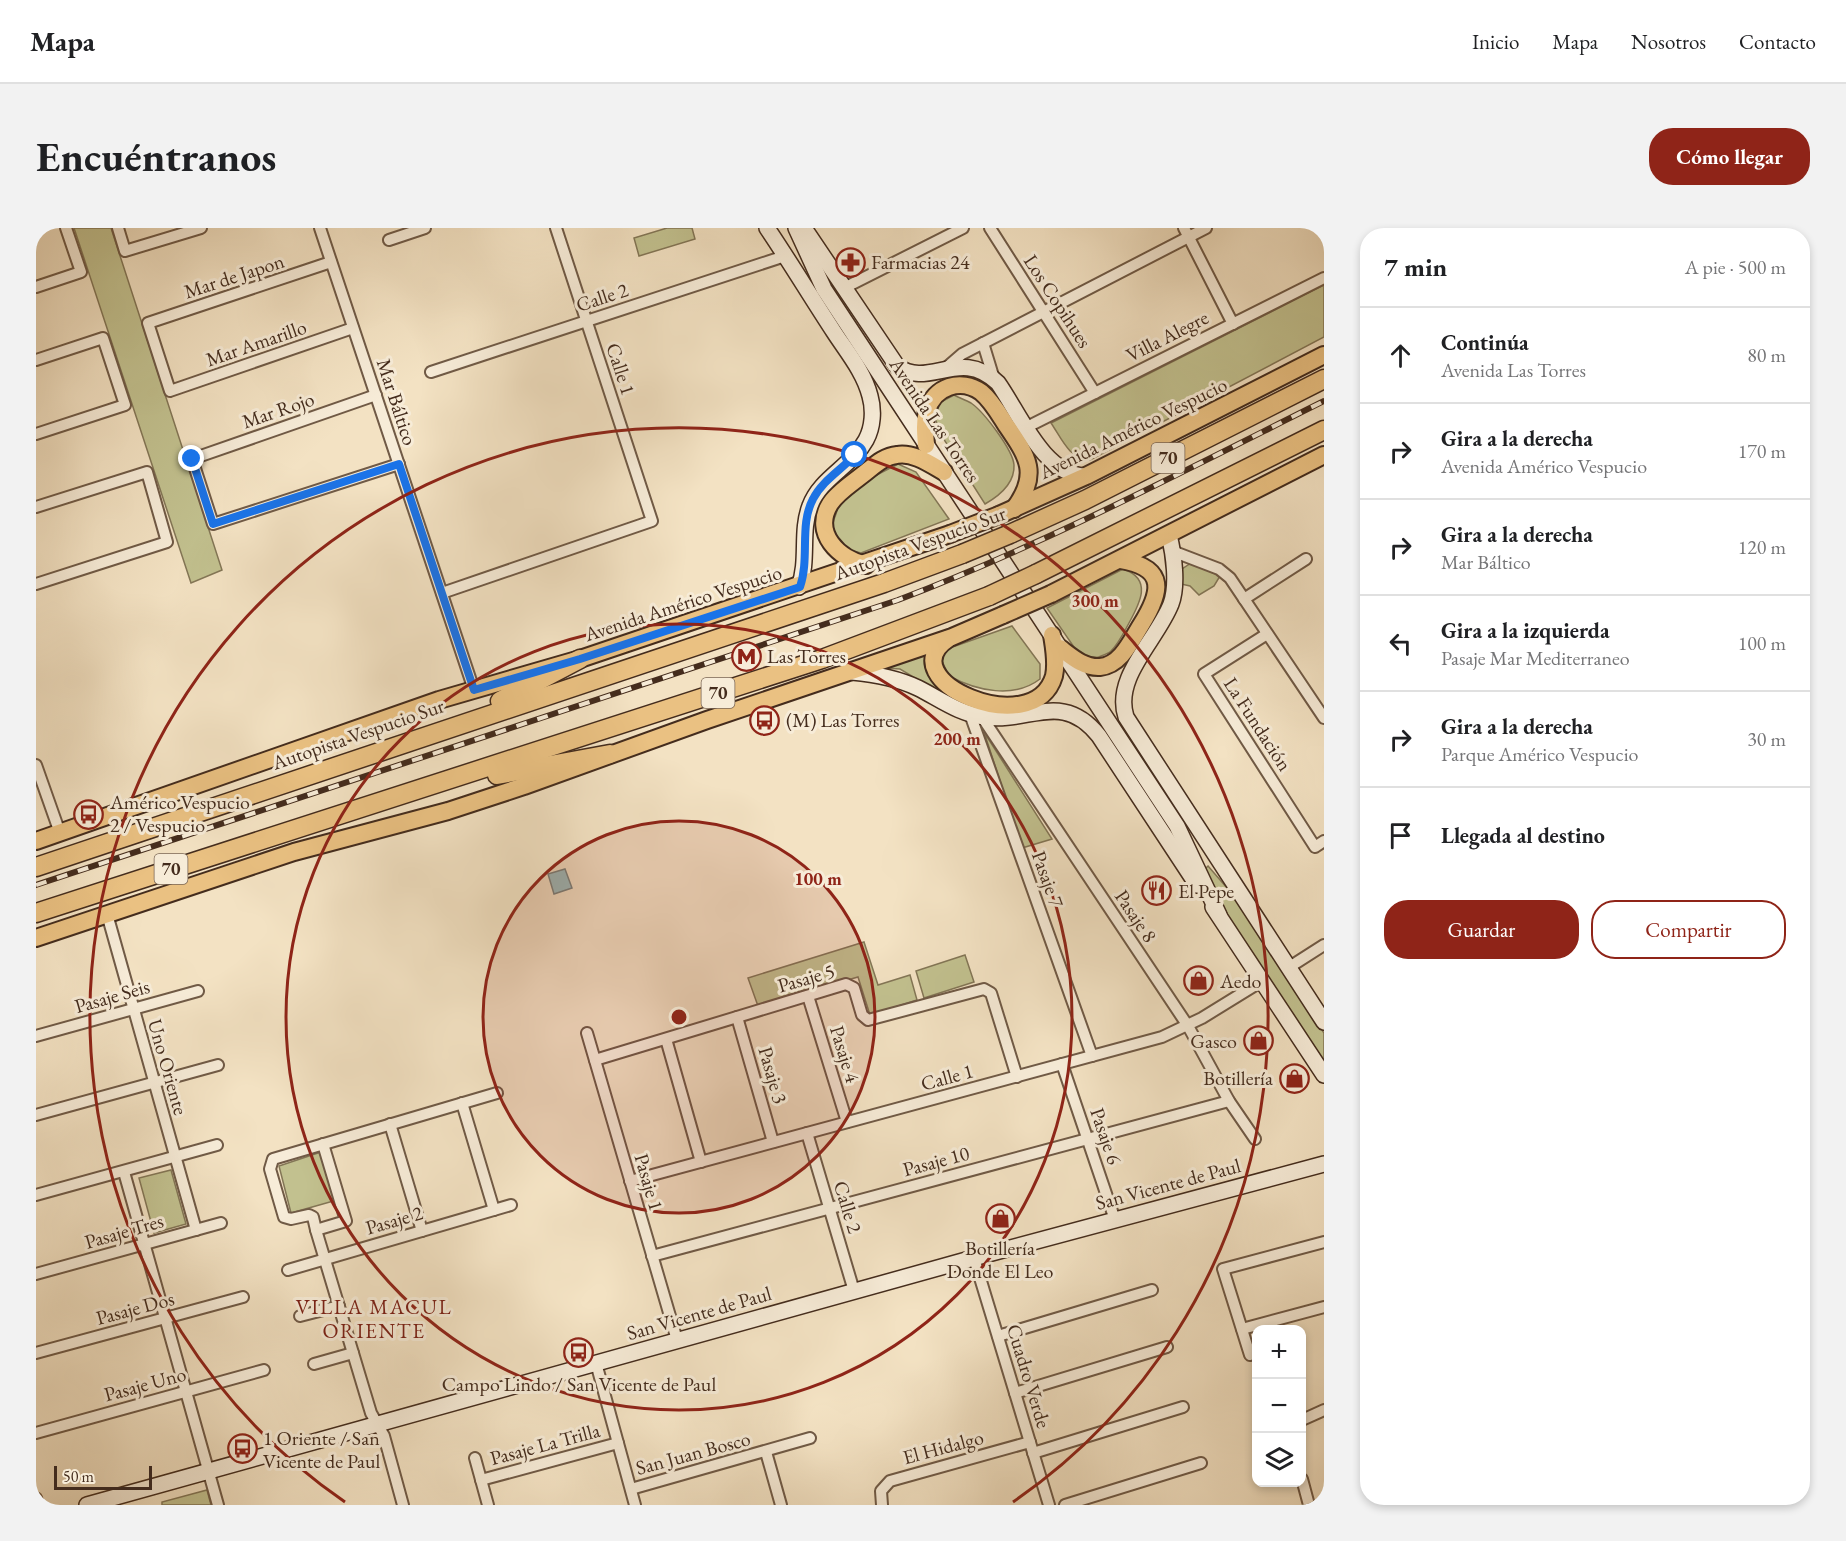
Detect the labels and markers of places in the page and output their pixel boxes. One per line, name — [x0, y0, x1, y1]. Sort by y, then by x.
pharmacy icon: Farmacias 24 — [834, 246, 866, 278]
place label: Farmacias 24 — [871, 249, 970, 275]
metro station icon: Las Torres — [730, 640, 762, 672]
place label: Las Torres — [767, 643, 846, 669]
bus stop icon: (M) Las Torres — [749, 704, 781, 736]
place label: (M) Las Torres — [786, 707, 900, 733]
place label: Américo Vespucio 2 / Vespucio — [109, 789, 250, 838]
bus stop icon: Américo Vespucio 2 / Vespucio — [73, 798, 105, 830]
restaurant icon: El Pepe — [1141, 875, 1173, 907]
place label: El Pepe — [1178, 878, 1234, 904]
shop icon: Aedo — [1183, 965, 1215, 997]
place label: Aedo — [1219, 968, 1262, 994]
centre of rings — [669, 1007, 689, 1027]
shop icon: Gasco — [1242, 1025, 1274, 1057]
place label: Gasco — [1190, 1028, 1237, 1054]
shop icon: Botillería — [1278, 1062, 1310, 1094]
place label: Botillería — [1203, 1065, 1273, 1091]
shop icon: Botillería Donde El Leo — [984, 1202, 1016, 1234]
place label: Botillería Donde El Leo — [947, 1235, 1053, 1284]
bus stop icon: Campo Lindo / San Vicente de Paul — [563, 1337, 595, 1369]
place label: Campo Lindo / San Vicente de Paul — [442, 1371, 716, 1397]
place label: 1 Oriente / San Vicente de Paul — [263, 1425, 381, 1474]
bus stop icon: 1 Oriente / San Vicente de Paul — [226, 1433, 258, 1465]

